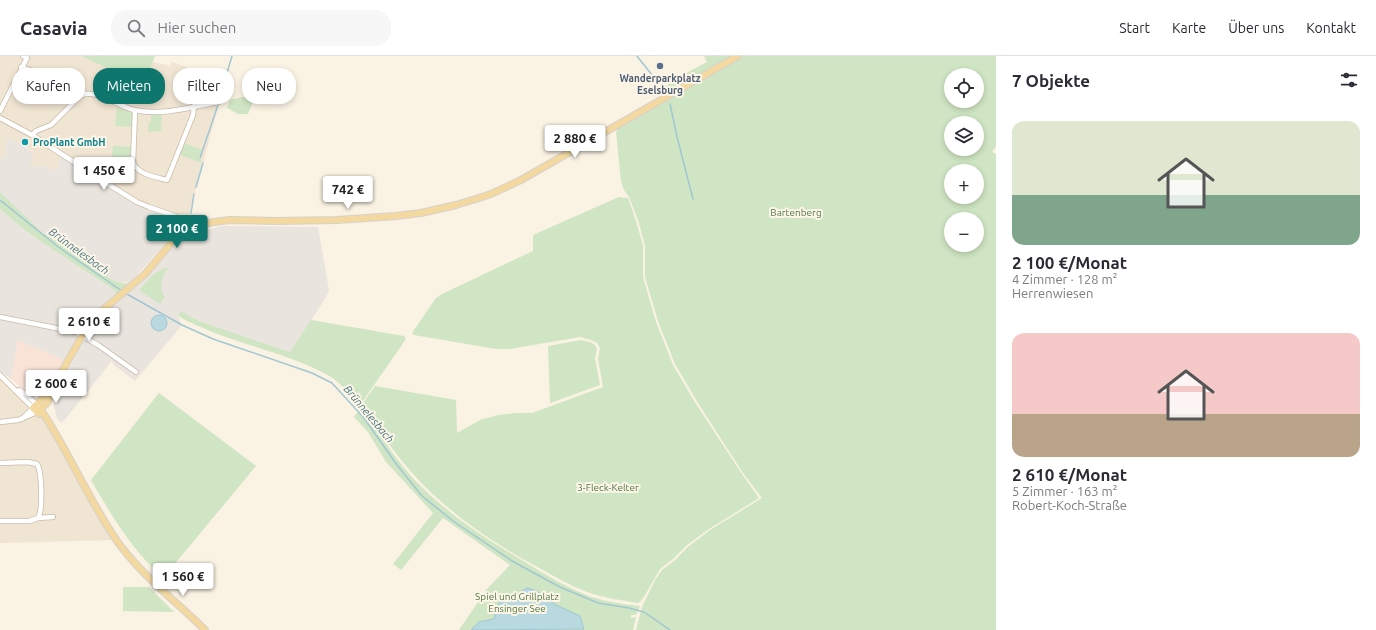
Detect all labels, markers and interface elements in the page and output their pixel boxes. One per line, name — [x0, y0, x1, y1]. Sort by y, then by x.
search box — [111, 10, 391, 46]
text: Casavia — [20, 17, 87, 39]
icon: search — [125, 17, 147, 39]
text: Hier suchen — [157, 19, 236, 36]
text: Start — [1119, 20, 1150, 36]
text: Karte — [1172, 20, 1206, 36]
text: Über uns — [1228, 20, 1284, 36]
text: Kontakt — [1306, 20, 1356, 36]
marker: Wanderparkplatz Eselsburg — [655, 61, 665, 71]
chip: Kaufen — [12, 68, 85, 104]
chip: Mieten — [93, 68, 165, 104]
chip: Filter — [173, 68, 234, 104]
chip: Neu — [242, 68, 296, 104]
map controls — [944, 68, 984, 252]
button: locate — [944, 68, 984, 108]
icon: filters — [1338, 69, 1360, 91]
text: 7 Objekte — [1012, 71, 1090, 90]
place label: Wanderparkplatz Eselsburg — [619, 73, 701, 96]
button: layers — [944, 116, 984, 156]
pin: 2 880 € — [538, 125, 612, 159]
text: 2 880 € — [554, 131, 596, 145]
marker: ProPlant GmbH — [20, 137, 30, 147]
place label: ProPlant GmbH — [33, 137, 106, 148]
icon: home — [1150, 147, 1222, 219]
pin: 1 450 € — [67, 157, 141, 191]
text: 1 450 € — [83, 163, 125, 177]
button: + — [944, 164, 984, 204]
pin: 742 € — [320, 176, 376, 210]
text: 742 € — [332, 182, 364, 196]
park label: Bartenberg — [770, 207, 822, 218]
button: − — [944, 212, 984, 252]
pin: 2 100 € — [140, 215, 214, 249]
text: 2 100 € — [156, 221, 198, 235]
water label: Brünnelesbach — [47, 225, 111, 277]
text: 2 100 €/Monat — [1012, 253, 1127, 272]
text: 4 Zimmer · 128 m² — [1012, 272, 1118, 286]
text: Herrenwiesen — [1012, 286, 1093, 300]
pin: 2 610 € — [52, 308, 126, 342]
text: 2 610 € — [68, 314, 110, 328]
icon: home — [1150, 359, 1222, 431]
pin: 2 600 € — [19, 370, 93, 404]
text: 2 600 € — [35, 376, 77, 390]
water label: Brünnelesbach — [342, 383, 396, 445]
text: 2 610 €/Monat — [1012, 465, 1127, 484]
park label: 3-Fleck-Kelter — [577, 482, 639, 493]
text: 5 Zimmer · 163 m² — [1012, 484, 1118, 498]
text: Robert-Koch-Straße — [1012, 498, 1127, 512]
pin: 1 560 € — [146, 563, 220, 597]
text: 1 560 € — [162, 569, 204, 583]
park label: Spiel und Grillplatz Ensinger See — [475, 591, 559, 614]

